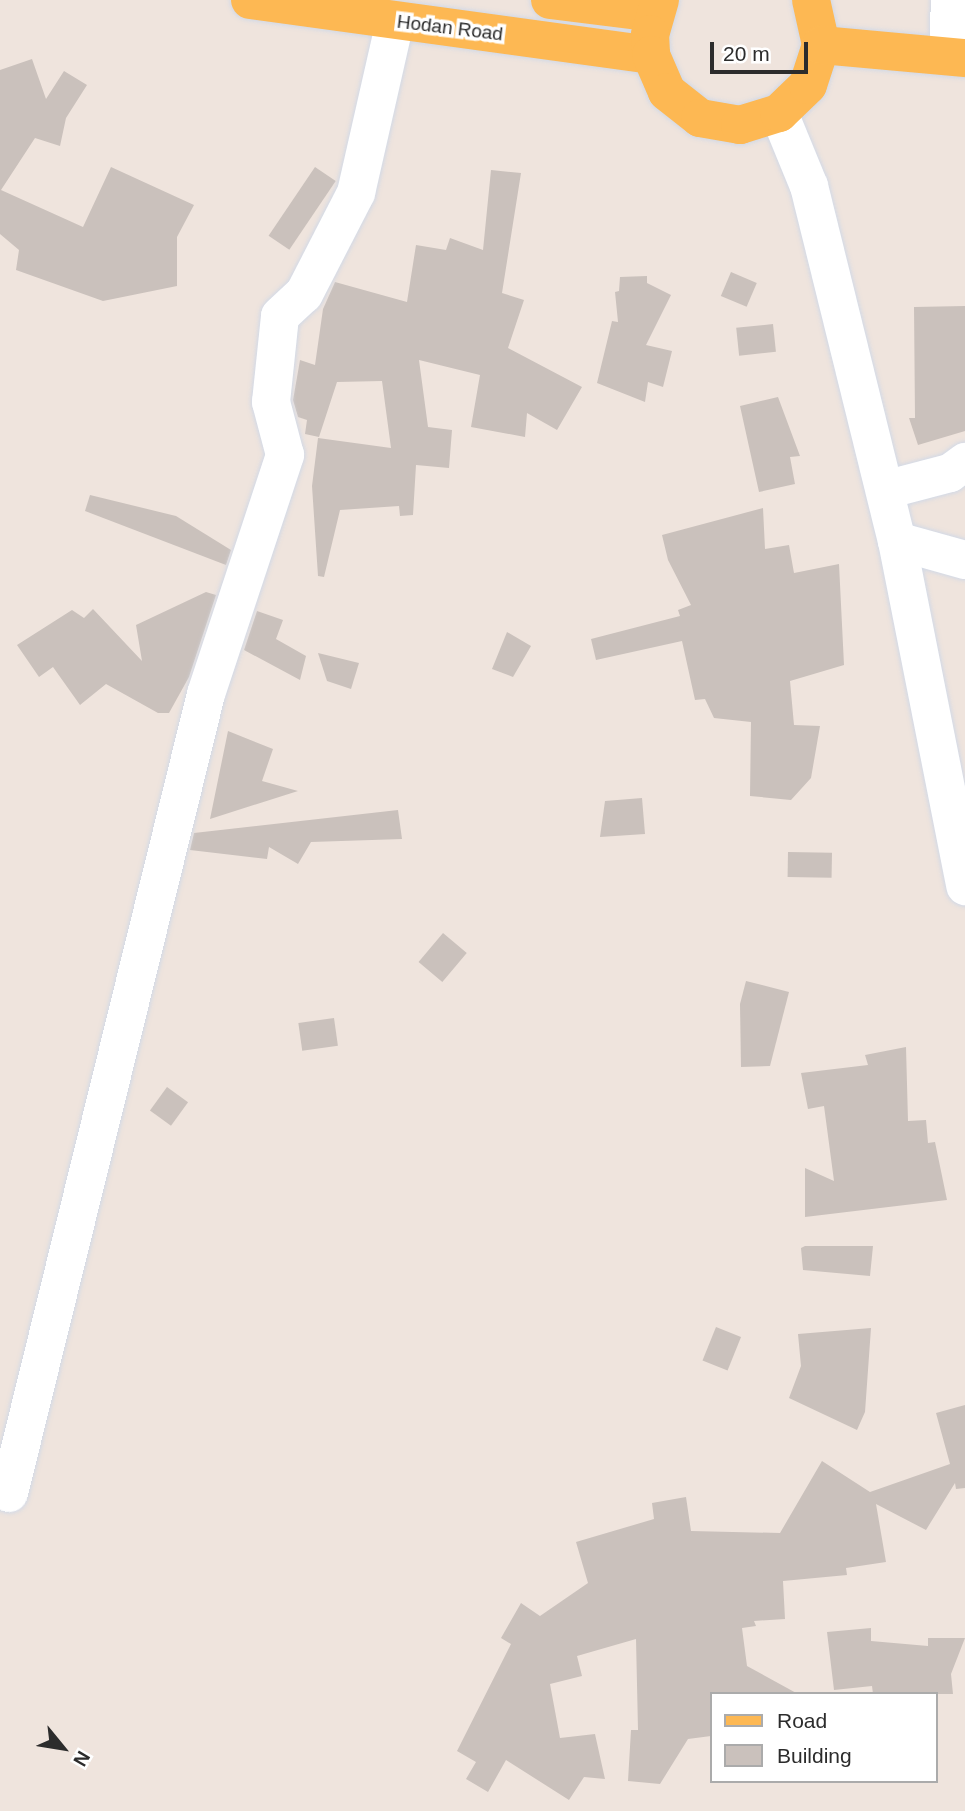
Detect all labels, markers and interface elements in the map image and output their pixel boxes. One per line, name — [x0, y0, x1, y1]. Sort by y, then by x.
street label: Hodan Road — [396, 10, 504, 46]
scale bar — [713, 28, 811, 72]
text: 20 m — [723, 42, 770, 65]
legend — [710, 1692, 937, 1783]
text: Road — [777, 1709, 827, 1732]
north arrow — [28, 1713, 98, 1783]
text: Building — [777, 1744, 852, 1767]
text: N — [69, 1748, 94, 1770]

